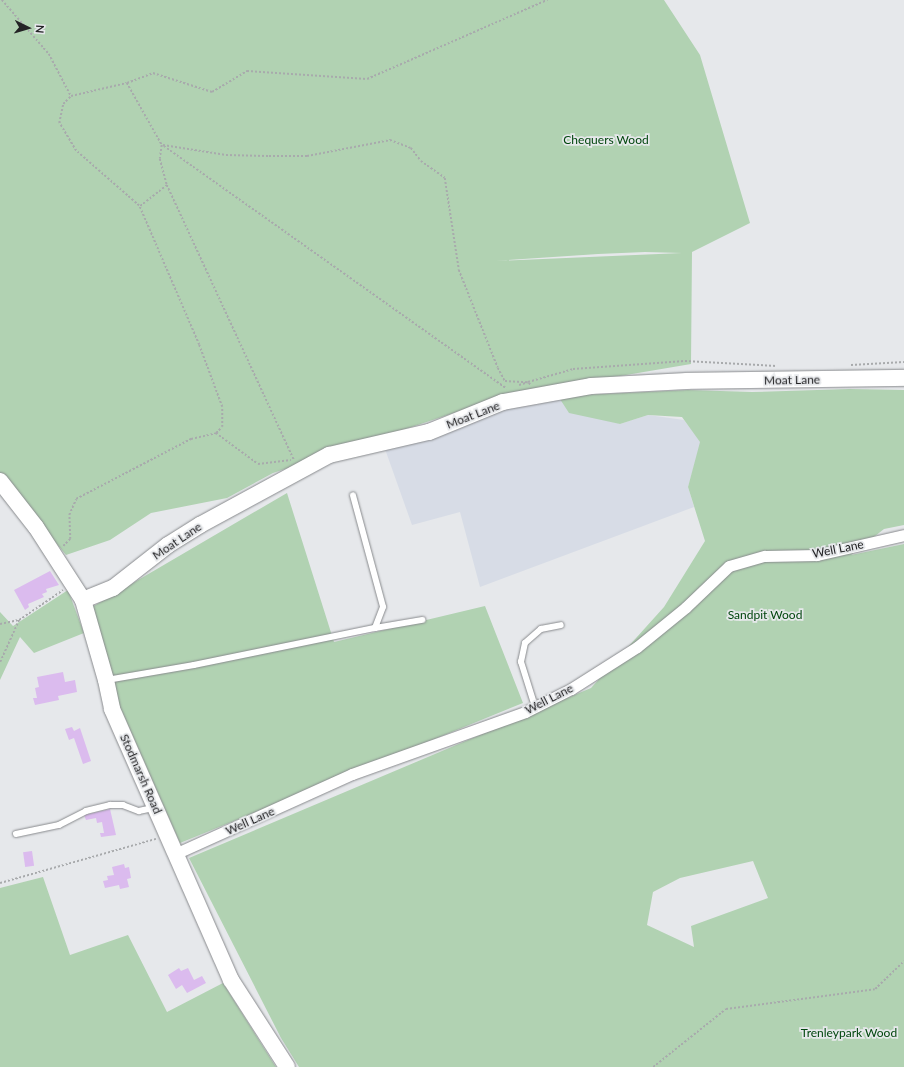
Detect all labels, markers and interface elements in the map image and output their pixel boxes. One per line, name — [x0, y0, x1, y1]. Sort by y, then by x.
north arrow — [8, 8, 48, 48]
text: N — [34, 24, 47, 34]
park label: Chequers Wood — [563, 133, 649, 147]
street label: Moat Lane — [764, 372, 820, 388]
street label: Moat Lane — [444, 398, 502, 432]
street label: Moat Lane — [150, 519, 204, 563]
street label: Well Lane — [811, 537, 865, 561]
park label: Sandpit Wood — [728, 608, 802, 622]
street label: Well Lane — [523, 681, 575, 717]
street label: Stodmarsh Road — [117, 732, 165, 816]
street label: Well Lane — [223, 804, 277, 838]
park label: Trenleypark Wood — [801, 1026, 897, 1040]

